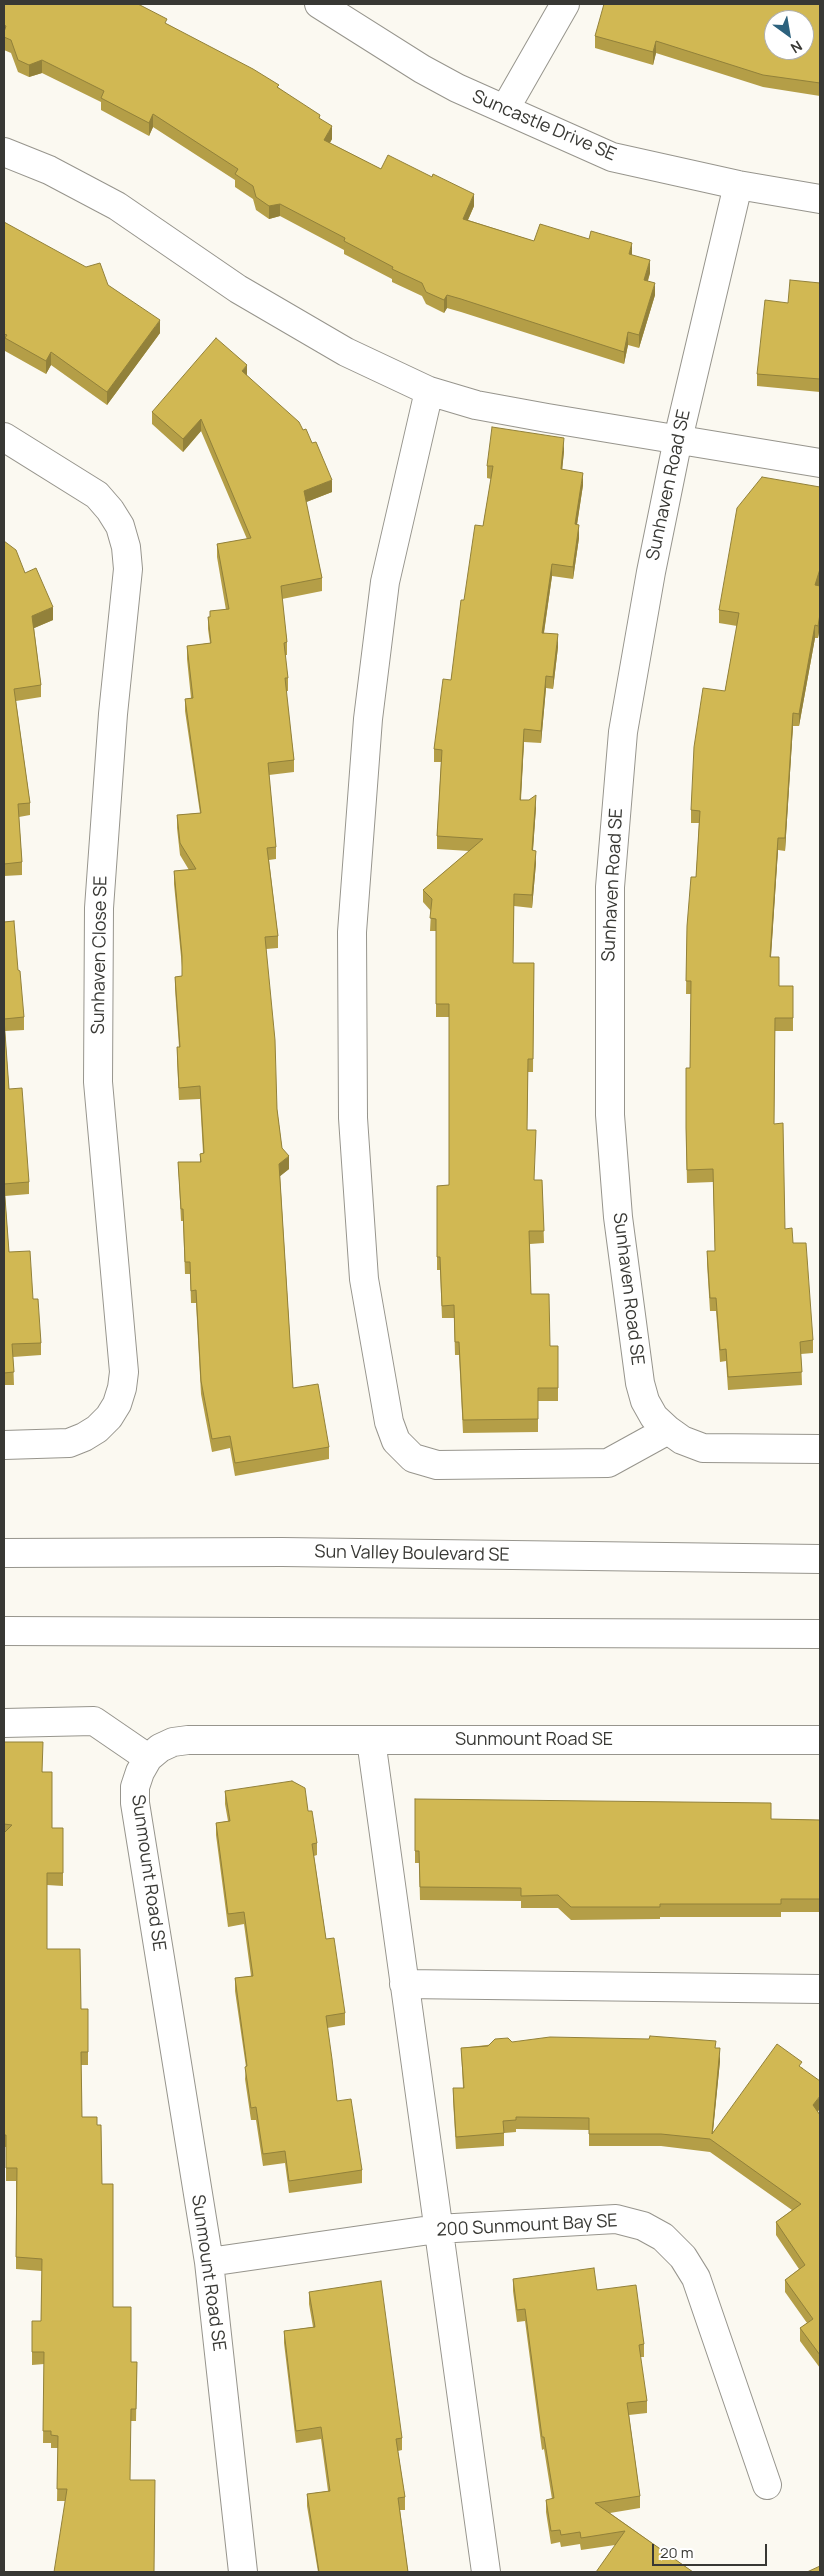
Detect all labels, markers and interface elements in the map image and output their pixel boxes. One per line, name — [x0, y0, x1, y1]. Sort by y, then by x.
north arrow — [764, 10, 814, 60]
text: N — [787, 37, 806, 58]
street label: Suncastle Drive SE — [469, 86, 619, 166]
street label: Sunhaven Road SE — [642, 408, 696, 562]
street label: Sunhaven Road SE — [598, 808, 628, 962]
street label: Sunhaven Close SE — [88, 875, 112, 1035]
street label: Sunhaven Road SE — [608, 1211, 648, 1367]
street label: Sun Valley Boulevard SE — [314, 1541, 510, 1567]
street label: Sunmount Road SE — [455, 1729, 613, 1751]
street label: Sunmount Road SE — [126, 1793, 170, 1953]
street label: Sunmount Road SE — [186, 2193, 230, 2353]
street label: 200 Sunmount Bay SE — [436, 2210, 618, 2242]
scale bar — [654, 2534, 769, 2566]
text: 20 m — [660, 2542, 693, 2563]

